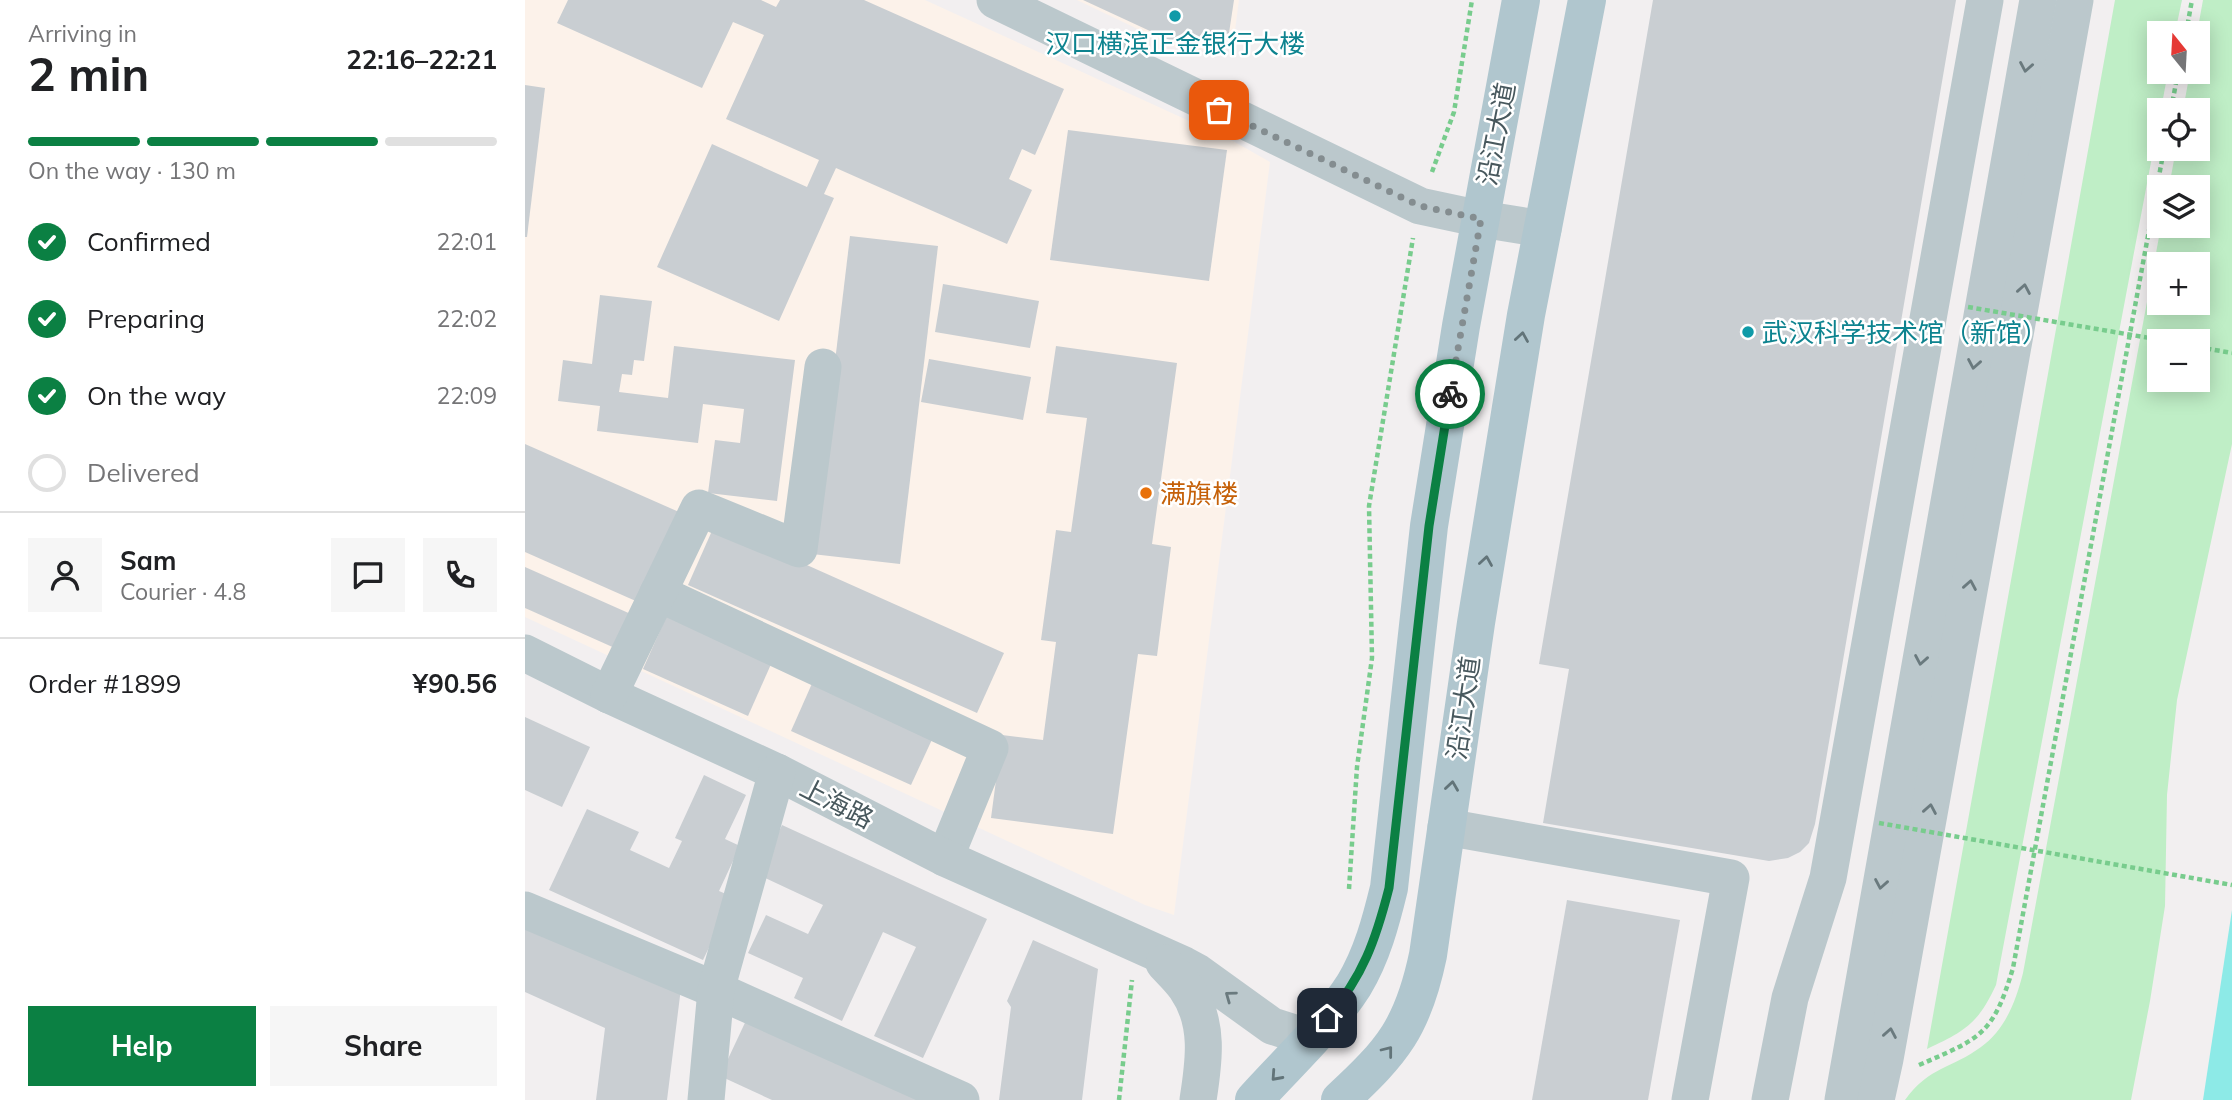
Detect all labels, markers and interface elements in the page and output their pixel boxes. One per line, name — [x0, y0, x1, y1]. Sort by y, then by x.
marker: 汉口横滨正金银行大楼 — [1167, 8, 1183, 24]
text: Arriving in — [28, 19, 137, 48]
north arrow — [2147, 21, 2210, 84]
map controls — [2147, 21, 2210, 392]
place label: 汉口横滨正金银行大楼 — [1045, 27, 1305, 60]
text: 22:16–22:21 — [346, 43, 497, 76]
text: 2 min — [28, 45, 149, 103]
one-way arrow — [2019, 61, 2034, 73]
pin — [1189, 80, 1249, 140]
street label: 沿江大道 — [1470, 80, 1522, 188]
icon: bag — [1200, 91, 1238, 129]
button: locate — [2147, 98, 2210, 161]
text: On the way · 130 m — [28, 156, 236, 185]
button: layers — [2147, 175, 2210, 238]
icon: check — [28, 223, 66, 261]
text: Confirmed — [87, 225, 211, 258]
text: 22:01 — [437, 227, 497, 256]
button: + — [2147, 252, 2210, 315]
one-way arrow — [2015, 283, 2030, 295]
icon: check — [28, 300, 66, 338]
text: Preparing — [87, 302, 205, 335]
text: 22:02 — [437, 304, 497, 333]
place label: 武汉科学技术馆（新馆） — [1762, 316, 2048, 349]
marker: 武汉科学技术馆（新馆） — [1740, 324, 1756, 340]
button: − — [2147, 329, 2210, 392]
one-way arrow — [1514, 331, 1529, 343]
one-way arrow — [1967, 358, 1982, 370]
courier — [1415, 359, 1485, 429]
icon: bike — [1431, 375, 1469, 413]
icon: check — [28, 377, 66, 415]
text: On the way — [87, 379, 226, 412]
text: 22:09 — [437, 381, 497, 410]
text: Delivered — [87, 456, 200, 489]
place label: 满旗楼 — [1160, 477, 1238, 510]
marker: 满旗楼 — [1138, 485, 1154, 501]
button: person — [28, 538, 102, 612]
button: chat — [331, 538, 405, 612]
button: phone — [423, 538, 497, 612]
text: Sam — [120, 544, 176, 577]
one-way arrow — [1478, 555, 1493, 567]
text: Courier · 4.8 — [120, 577, 246, 606]
one-way arrow — [1962, 579, 1977, 591]
street label: 沿江大道 — [1439, 654, 1487, 762]
one-way arrow — [1914, 654, 1929, 666]
text: Order #1899 — [28, 667, 181, 700]
text: ¥90.56 — [413, 667, 497, 700]
street label: 上海路 — [795, 771, 879, 835]
one-way arrow — [1444, 780, 1459, 792]
one-way arrow — [1922, 803, 1937, 815]
one-way arrow — [1874, 878, 1889, 890]
pin — [1297, 988, 1357, 1048]
one-way arrow — [1225, 992, 1238, 1004]
icon: home — [1308, 999, 1346, 1037]
button: Help — [28, 1006, 256, 1086]
button: Share — [270, 1006, 497, 1086]
one-way arrow — [1882, 1027, 1897, 1039]
one-way arrow — [1379, 1047, 1392, 1059]
one-way arrow — [1271, 1068, 1284, 1081]

